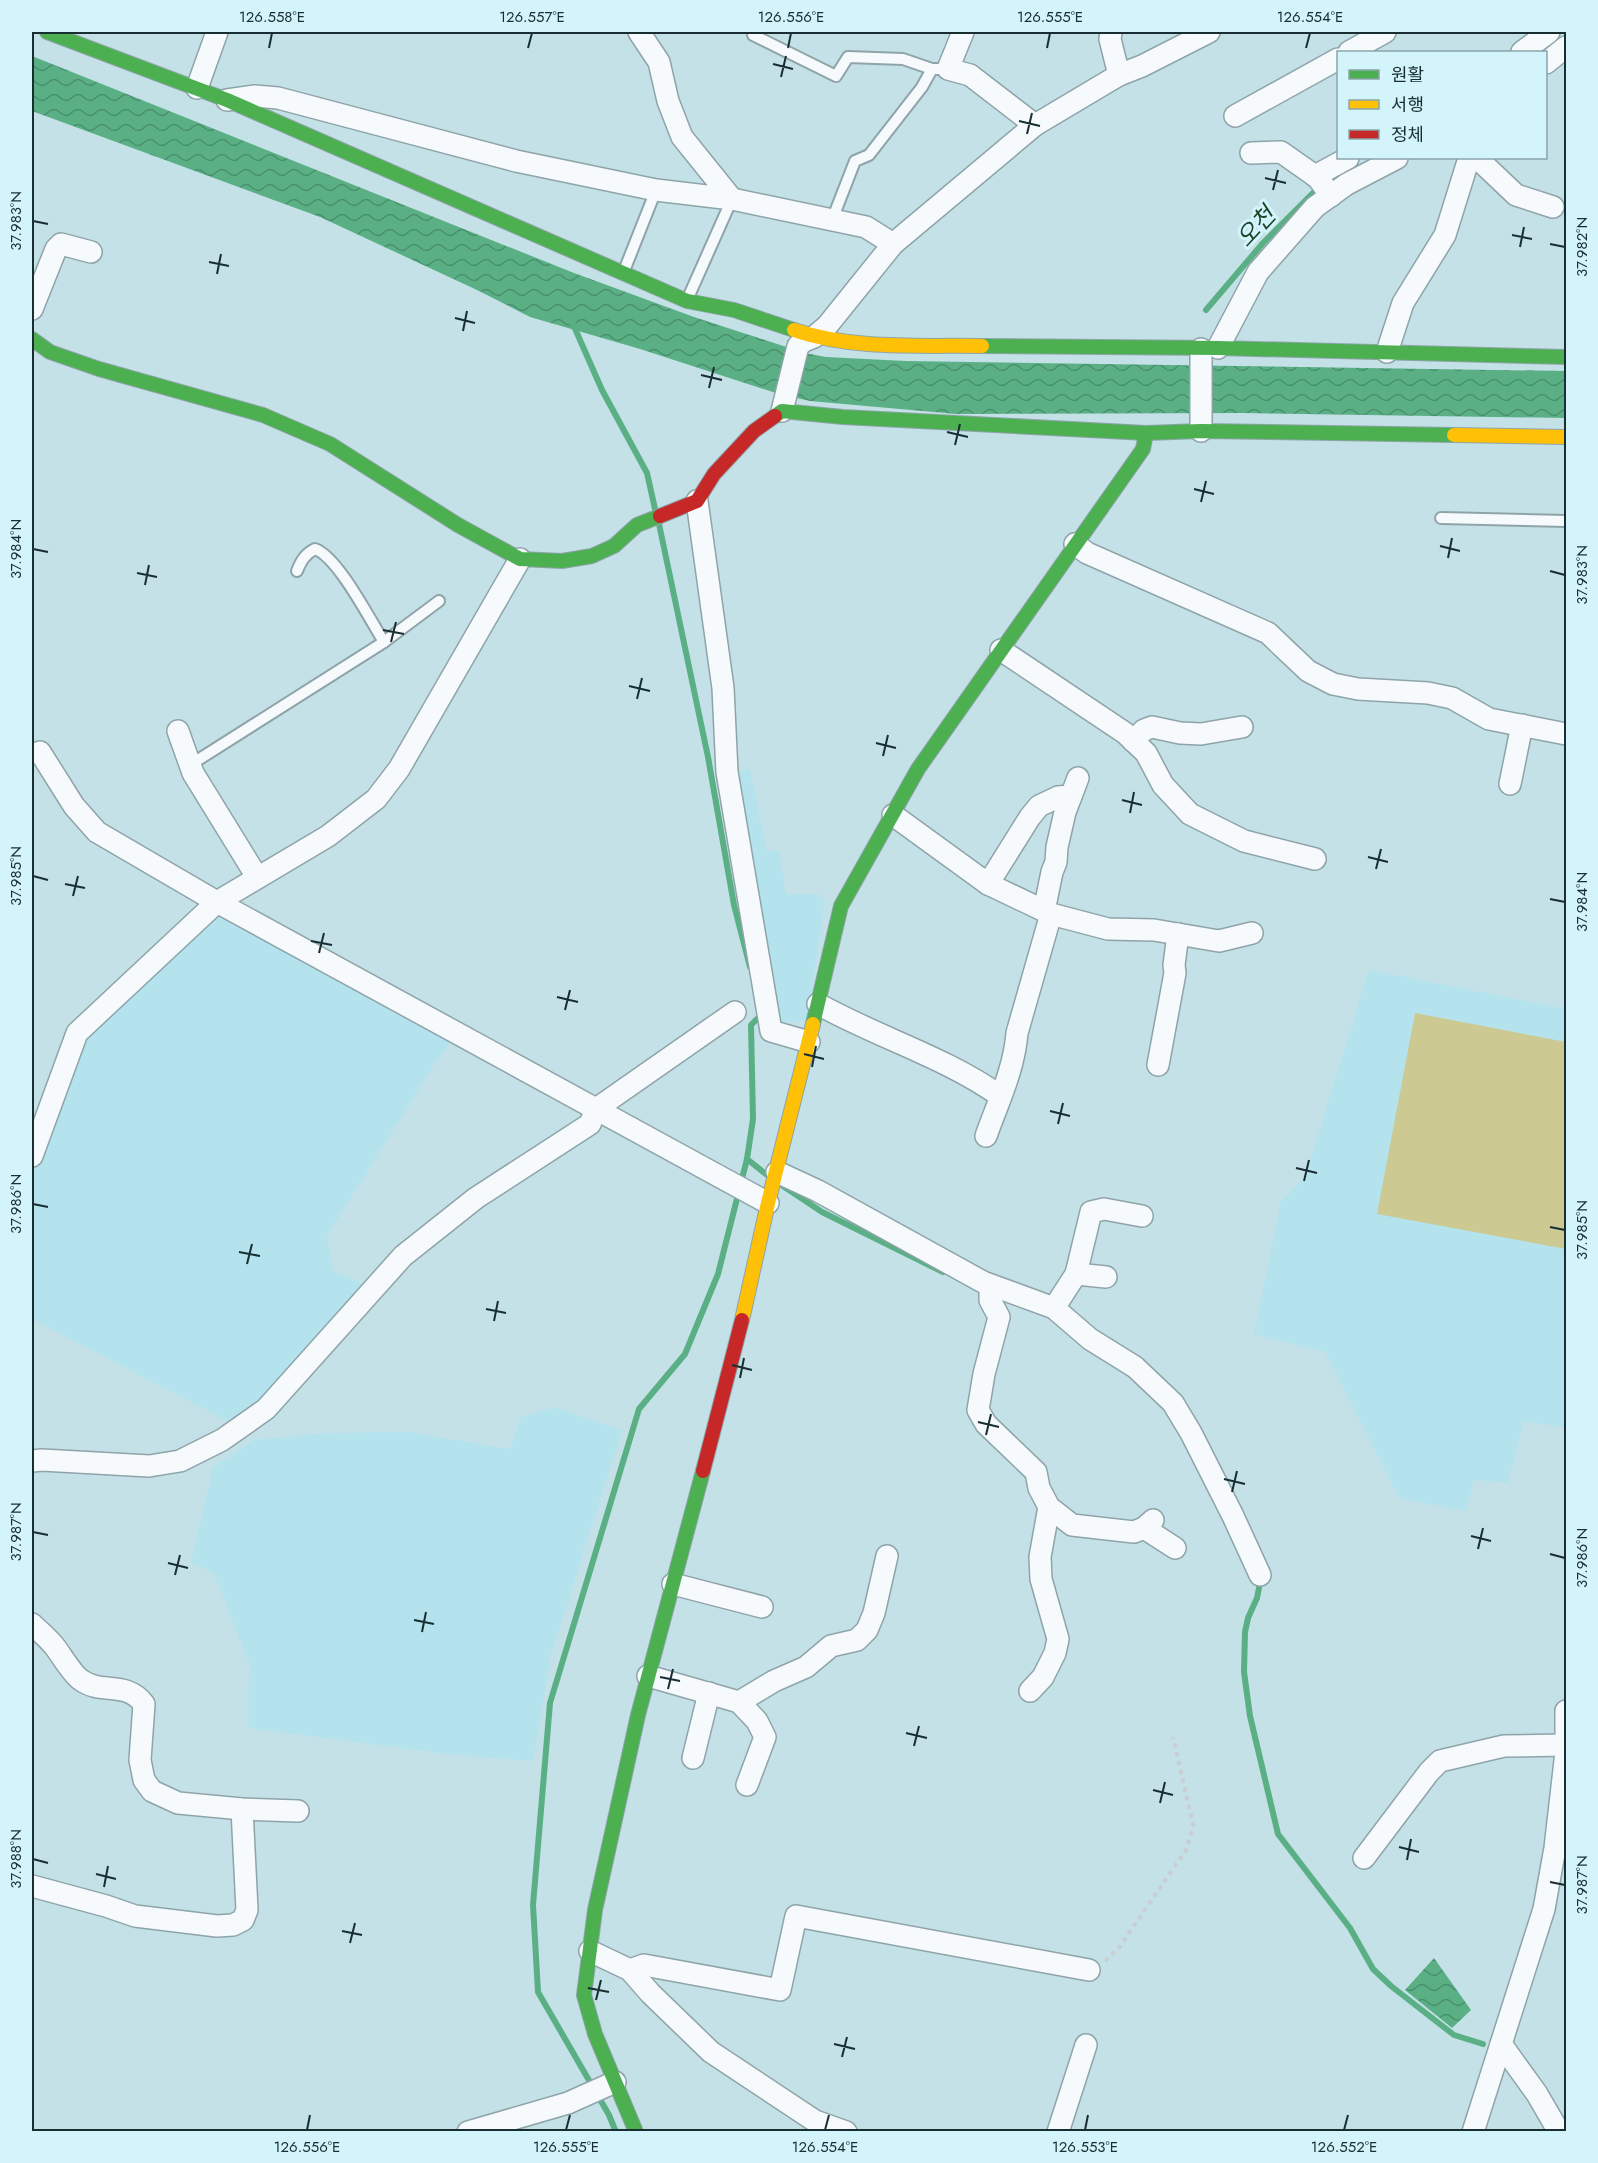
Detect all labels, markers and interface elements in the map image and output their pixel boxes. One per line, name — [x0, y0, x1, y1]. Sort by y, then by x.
text: 126.558°E — [239, 6, 305, 28]
text: 126.557°E — [499, 6, 565, 28]
text: 126.556°E — [758, 6, 824, 28]
text: 126.555°E — [1017, 6, 1083, 28]
text: 126.554°E — [1277, 6, 1343, 28]
legend — [1337, 51, 1547, 159]
text: 원활 — [1391, 62, 1424, 88]
text: 서행 — [1391, 92, 1424, 118]
text: 정체 — [1391, 122, 1424, 148]
text: 37.983°N — [5, 191, 27, 251]
water label: 오천 — [1228, 196, 1285, 255]
text: 37.982°N — [1571, 217, 1593, 277]
text: 37.984°N — [5, 519, 27, 579]
text: 37.983°N — [1571, 545, 1593, 605]
text: 37.985°N — [5, 846, 27, 906]
text: 37.984°N — [1571, 872, 1593, 932]
text: 37.986°N — [5, 1174, 27, 1234]
text: 37.985°N — [1571, 1200, 1593, 1260]
text: 37.987°N — [5, 1502, 27, 1562]
text: 37.986°N — [1571, 1528, 1593, 1588]
text: 37.988°N — [5, 1829, 27, 1889]
text: 37.987°N — [1571, 1855, 1593, 1915]
text: 126.556°E — [274, 2136, 340, 2158]
text: 126.555°E — [533, 2136, 599, 2158]
text: 126.554°E — [792, 2136, 858, 2158]
text: 126.553°E — [1052, 2136, 1118, 2158]
text: 126.552°E — [1311, 2136, 1377, 2158]

